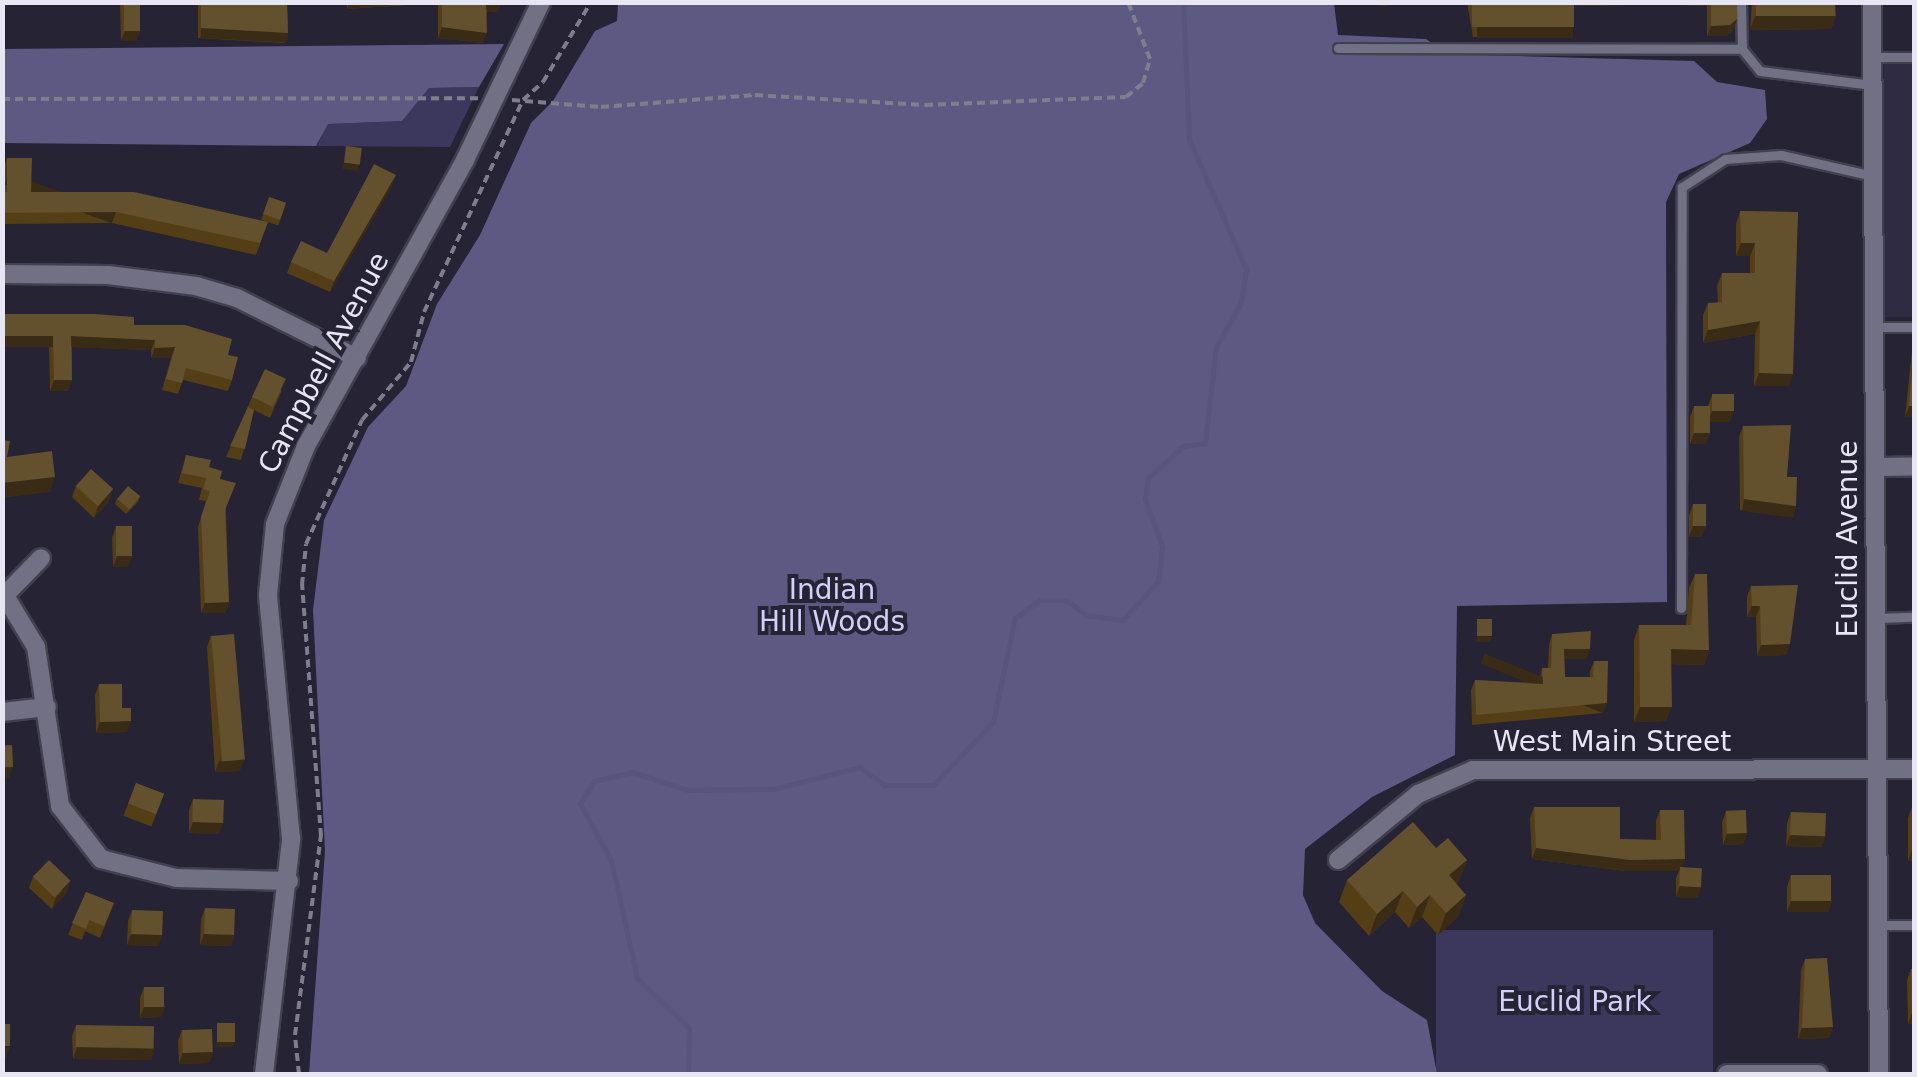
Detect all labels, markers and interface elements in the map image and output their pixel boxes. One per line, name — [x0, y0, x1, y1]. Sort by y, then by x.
street label: Campbell Avenue — [252, 247, 396, 479]
street label: Euclid Avenue — [1831, 440, 1865, 638]
park label: Indian Hill Woods — [759, 573, 905, 639]
street label: West Main Street — [1493, 725, 1731, 759]
park label: Euclid Park — [1498, 985, 1652, 1019]

